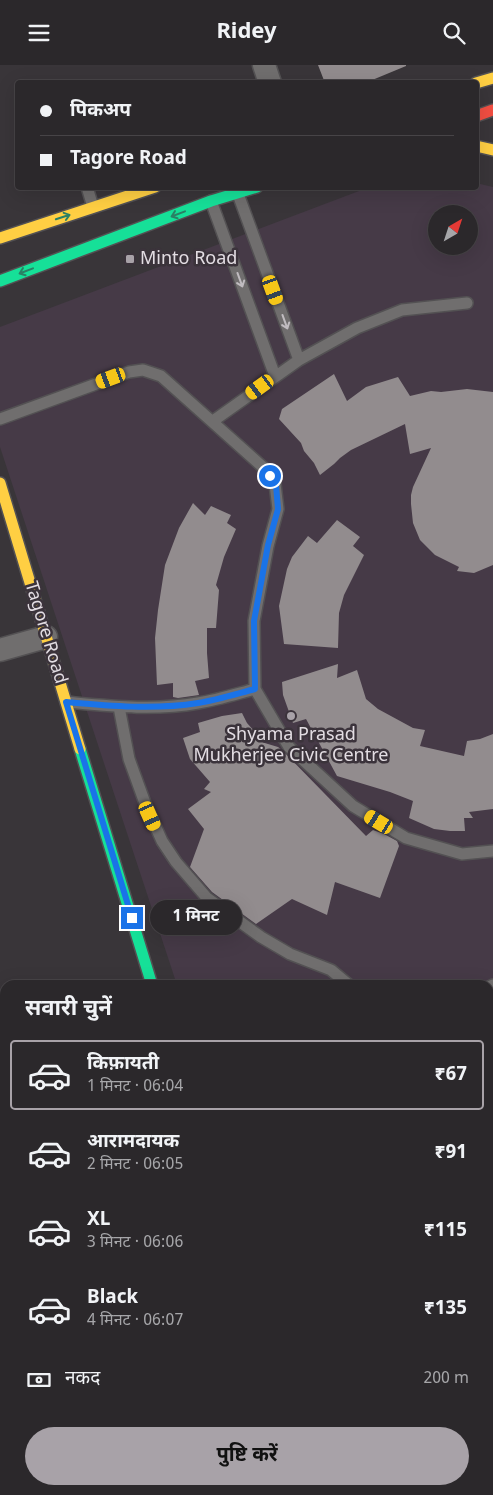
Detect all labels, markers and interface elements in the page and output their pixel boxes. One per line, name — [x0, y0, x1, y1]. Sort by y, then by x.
text: Ridey — [216, 18, 277, 47]
icon: menu — [25, 19, 53, 47]
icon: search — [440, 19, 468, 47]
text: पिकअप — [70, 99, 131, 124]
text: Tagore Road — [70, 147, 187, 172]
north arrow — [428, 205, 478, 255]
map controls — [428, 205, 478, 255]
one-way arrow — [171, 210, 186, 219]
one-way arrow — [55, 212, 71, 222]
place label: Minto Road — [140, 248, 237, 271]
marker: Minto Road — [124, 253, 136, 265]
one-way arrow — [19, 267, 34, 276]
one-way arrow — [236, 272, 245, 287]
car — [260, 273, 285, 307]
one-way arrow — [281, 314, 290, 329]
car — [94, 366, 127, 390]
car — [243, 372, 276, 402]
route start — [259, 465, 281, 487]
street label: Tagore Road — [19, 579, 71, 687]
marker: Shyama Prasad Mukherjee Civic Centre — [285, 710, 297, 722]
place label: Shyama Prasad Mukherjee Civic Centre — [194, 724, 388, 768]
car — [137, 799, 162, 833]
car — [362, 808, 395, 836]
callout: 1 मिनट — [150, 901, 242, 935]
route end — [121, 907, 143, 929]
text: 1 मिनट — [173, 907, 219, 928]
text: सवारी चुनें — [25, 995, 112, 1024]
text: किफ़ायती — [87, 1052, 159, 1077]
icon: car — [27, 1053, 72, 1098]
text: ₹67 — [435, 1063, 467, 1088]
text: 1 मिनट · 06:04 — [87, 1077, 183, 1098]
text: आरामदायक — [87, 1130, 179, 1155]
icon: car — [27, 1131, 72, 1176]
text: ₹91 — [435, 1141, 467, 1166]
text: 2 मिनट · 06:05 — [87, 1155, 183, 1176]
text: XL — [87, 1208, 110, 1233]
icon: car — [27, 1209, 72, 1254]
text: ₹115 — [424, 1219, 467, 1244]
text: 3 मिनट · 06:06 — [87, 1233, 183, 1254]
text: Black — [87, 1286, 138, 1311]
icon: car — [27, 1287, 72, 1332]
text: ₹135 — [424, 1297, 467, 1322]
text: 4 मिनट · 06:07 — [87, 1311, 183, 1332]
icon: cash — [25, 1366, 53, 1394]
text: नकद — [65, 1367, 100, 1392]
text: 200 m — [423, 1369, 469, 1390]
button: पुष्टि करें — [25, 1427, 469, 1485]

